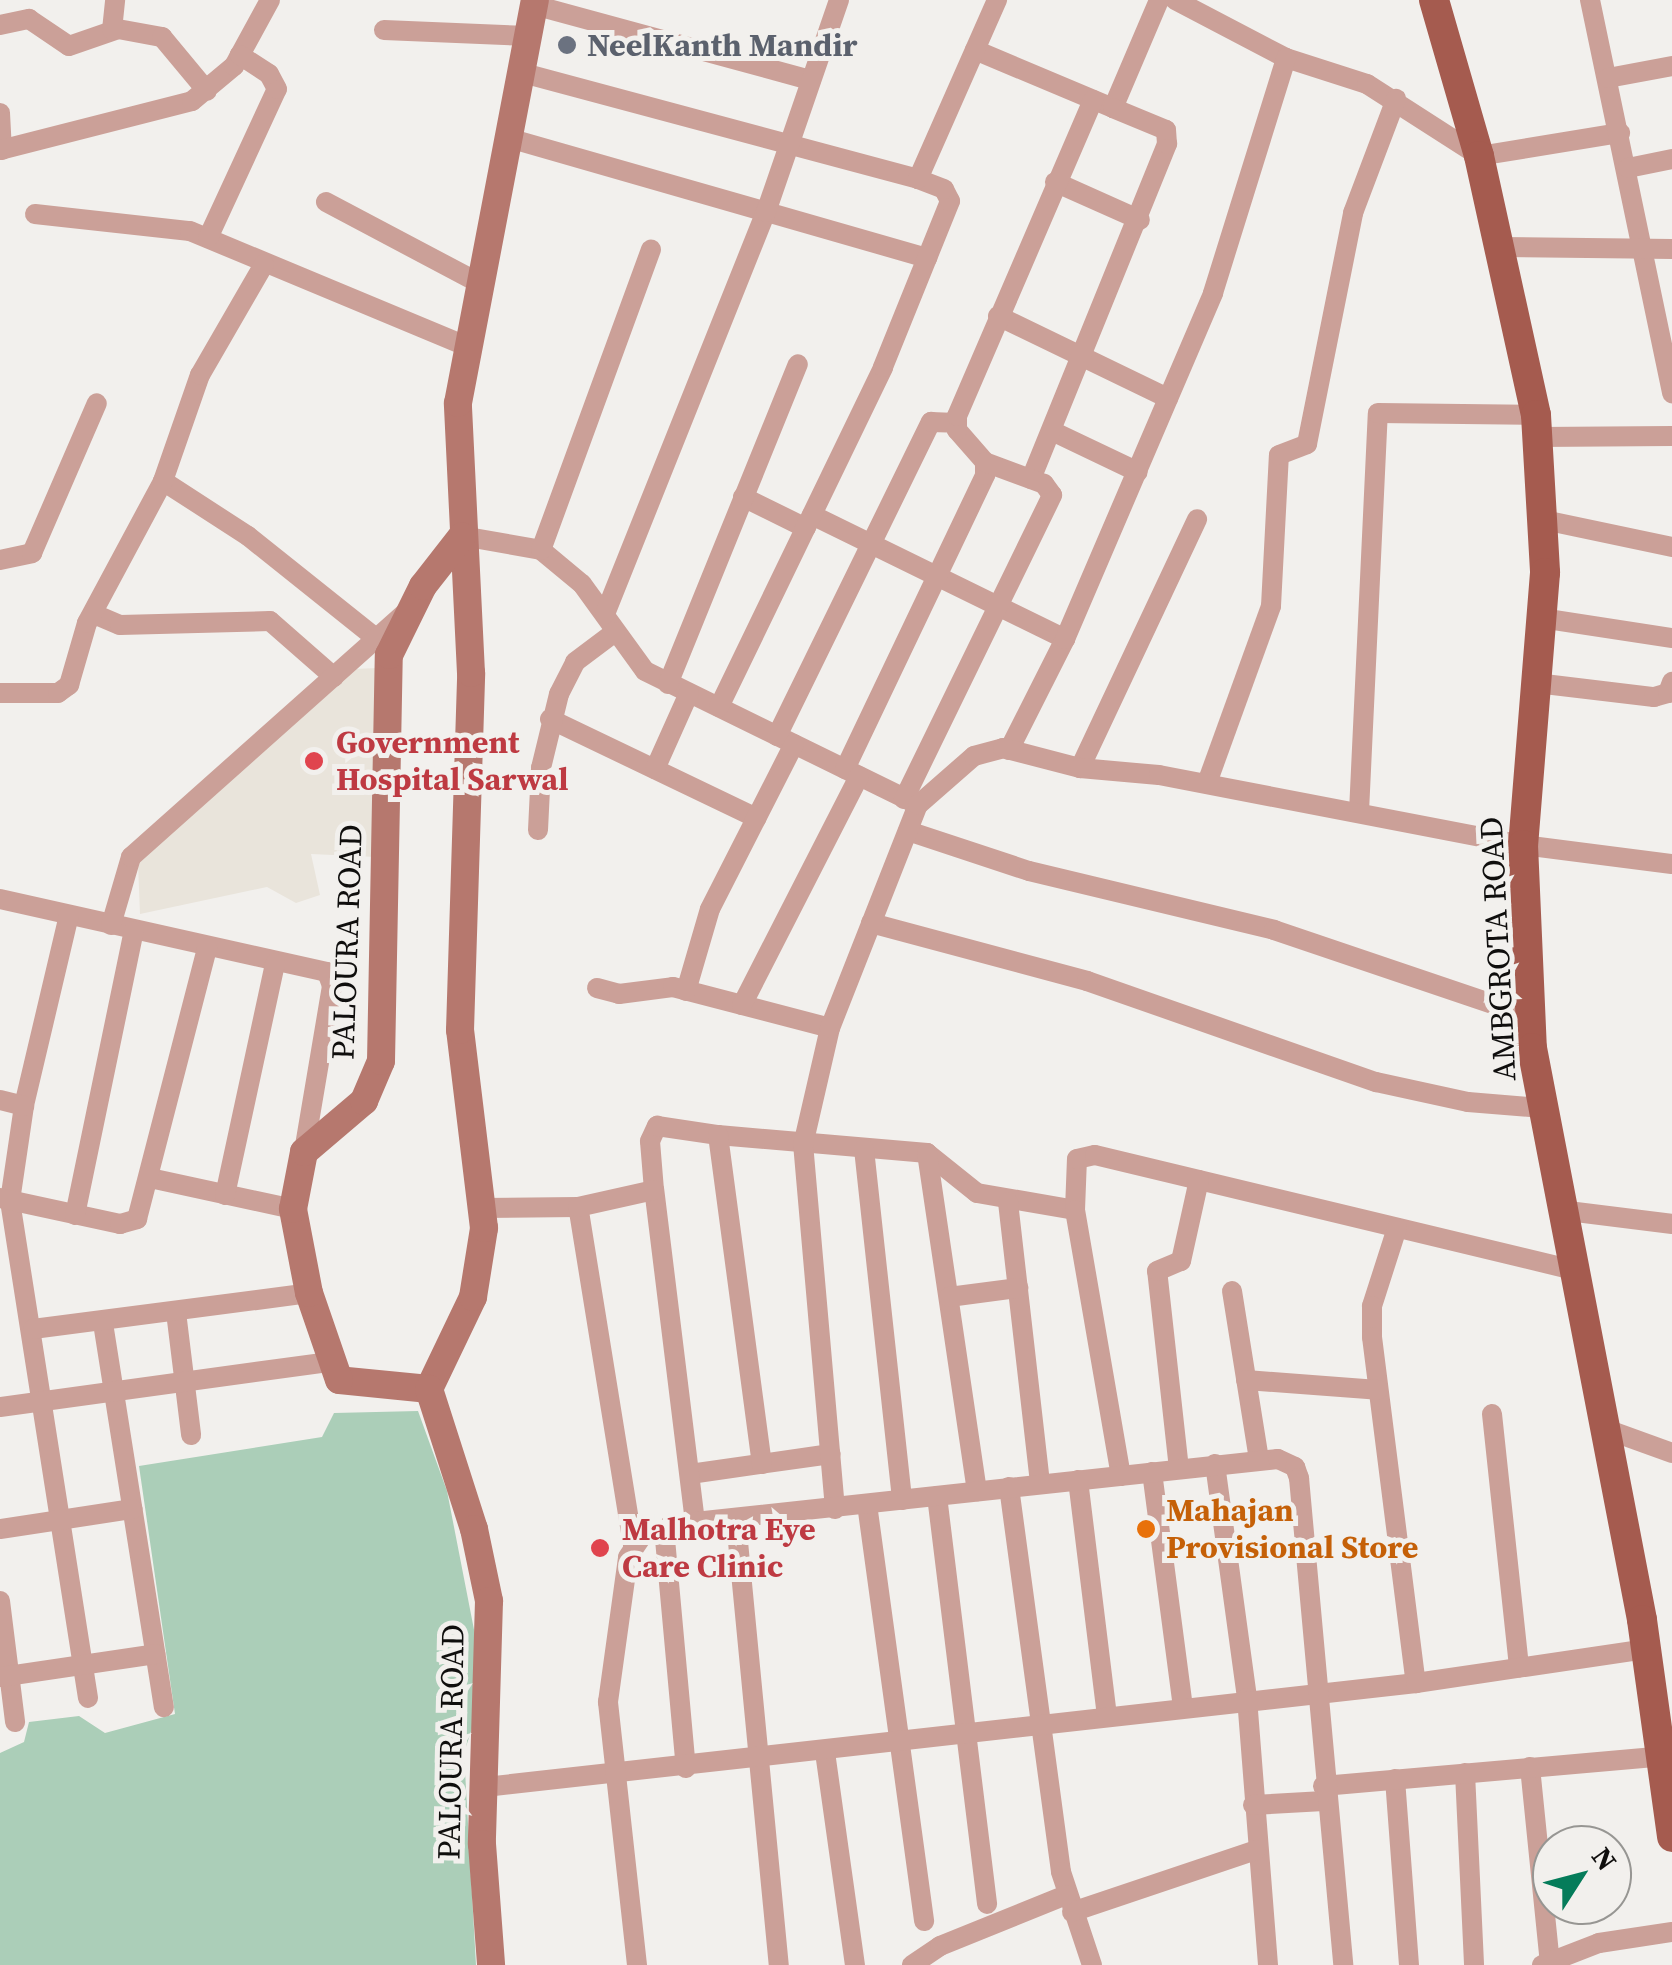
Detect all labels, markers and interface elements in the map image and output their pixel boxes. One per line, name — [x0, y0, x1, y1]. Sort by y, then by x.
place label: NeelKanth Mandir — [587, 26, 857, 64]
marker: NeelKanth Mandir — [556, 34, 578, 56]
place label: Government Hospital Sarwal — [336, 724, 569, 799]
marker: Government Hospital Sarwal — [301, 748, 327, 774]
street label: AMBGROTA ROAD — [1472, 816, 1524, 1082]
street label: PALOURA ROAD — [324, 823, 370, 1061]
place label: Mahajan Provisional Store — [1166, 1492, 1418, 1567]
place label: Malhotra Eye Care Clinic — [622, 1511, 816, 1586]
marker: Mahajan Provisional Store — [1135, 1518, 1157, 1540]
marker: Malhotra Eye Care Clinic — [587, 1535, 613, 1561]
street label: PALOURA ROAD — [430, 1624, 472, 1860]
north arrow — [1532, 1825, 1632, 1925]
text: N — [1583, 1839, 1626, 1878]

